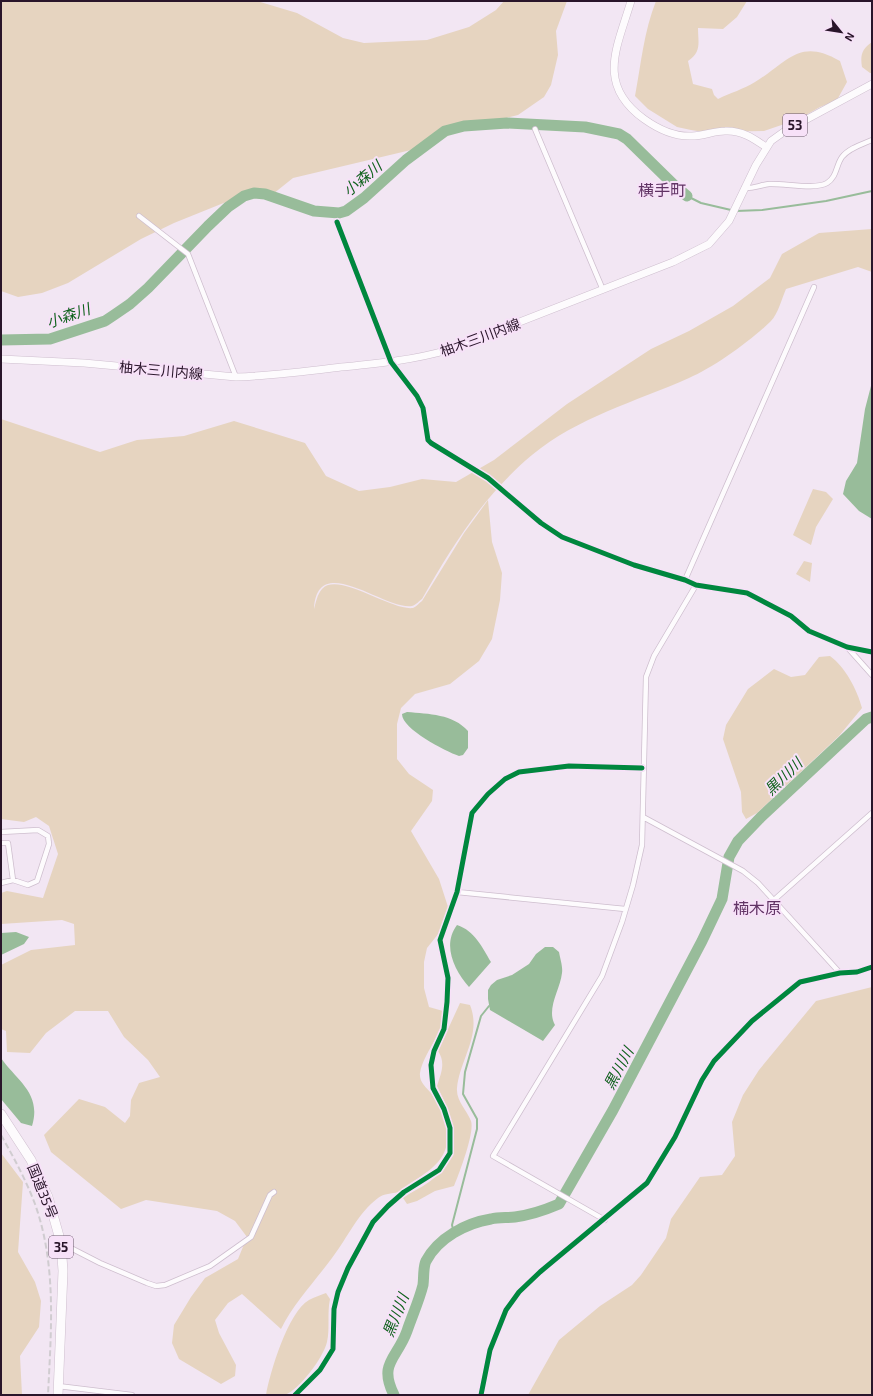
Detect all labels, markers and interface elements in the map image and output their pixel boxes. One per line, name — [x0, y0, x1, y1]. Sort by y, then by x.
north arrow — [821, 12, 861, 52]
text: N — [842, 31, 858, 44]
road number: 53 — [783, 114, 807, 136]
water label: 小森川 — [339, 155, 387, 199]
district label: 横手町 — [638, 180, 686, 199]
water label: 小森川 — [44, 299, 94, 331]
street label: 柚木三川内線 — [438, 315, 522, 359]
street label: 柚木三川内線 — [118, 358, 204, 382]
water label: 黒川川 — [761, 753, 807, 798]
district label: 楠木原 — [733, 898, 781, 917]
water label: 黒川川 — [599, 1042, 637, 1092]
street label: 国道35号 — [24, 1161, 62, 1221]
road number: 35 — [49, 1236, 73, 1258]
water label: 黒川川 — [378, 1289, 413, 1339]

